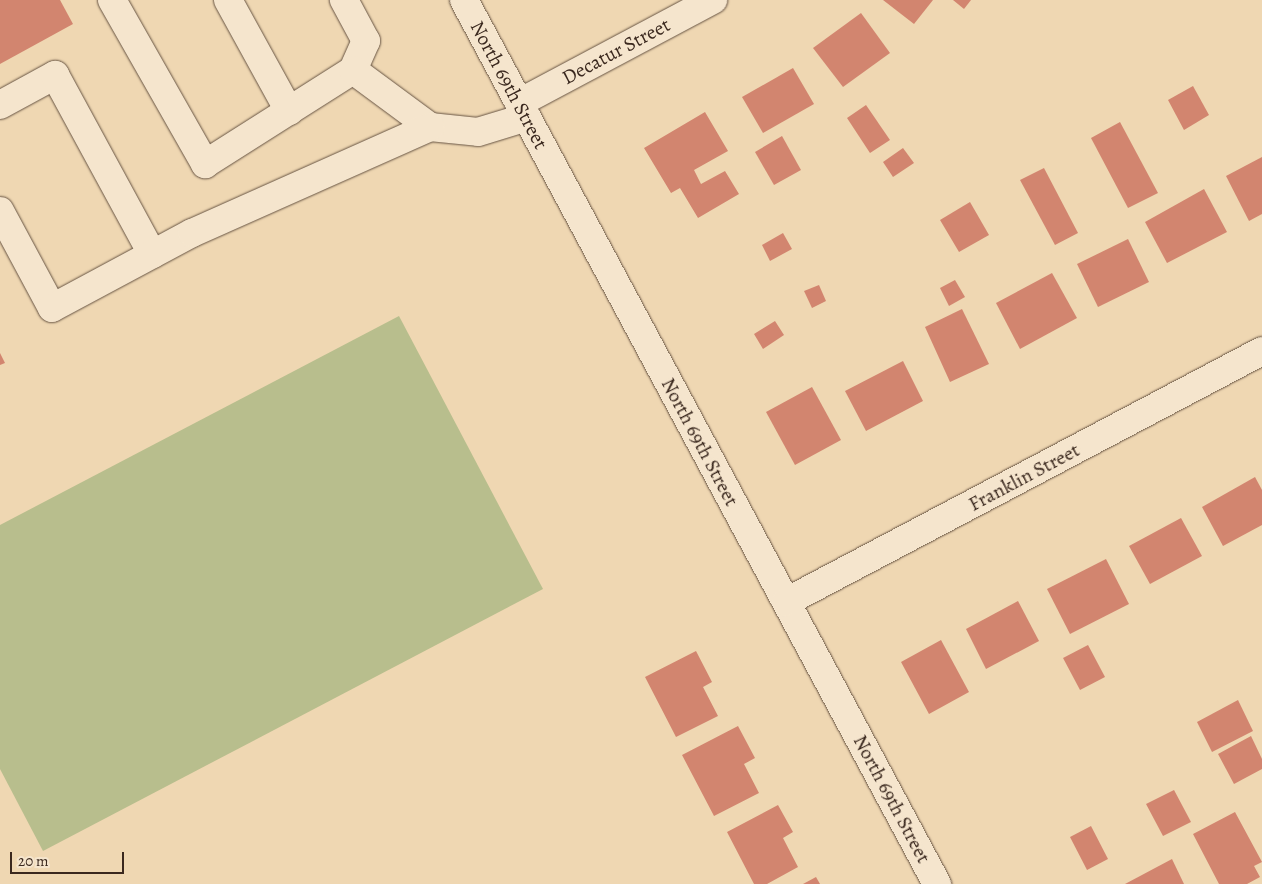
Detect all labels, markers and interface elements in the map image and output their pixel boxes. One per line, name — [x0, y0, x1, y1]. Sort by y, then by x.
street label: Decatur Street — [558, 13, 674, 89]
street label: North 69th Street — [465, 17, 553, 153]
street label: North 69th Street — [656, 374, 744, 510]
street label: Franklin Street — [964, 438, 1084, 516]
street label: North 69th Street — [848, 731, 936, 867]
scale bar — [12, 842, 126, 874]
text: 20 m — [18, 851, 49, 871]

